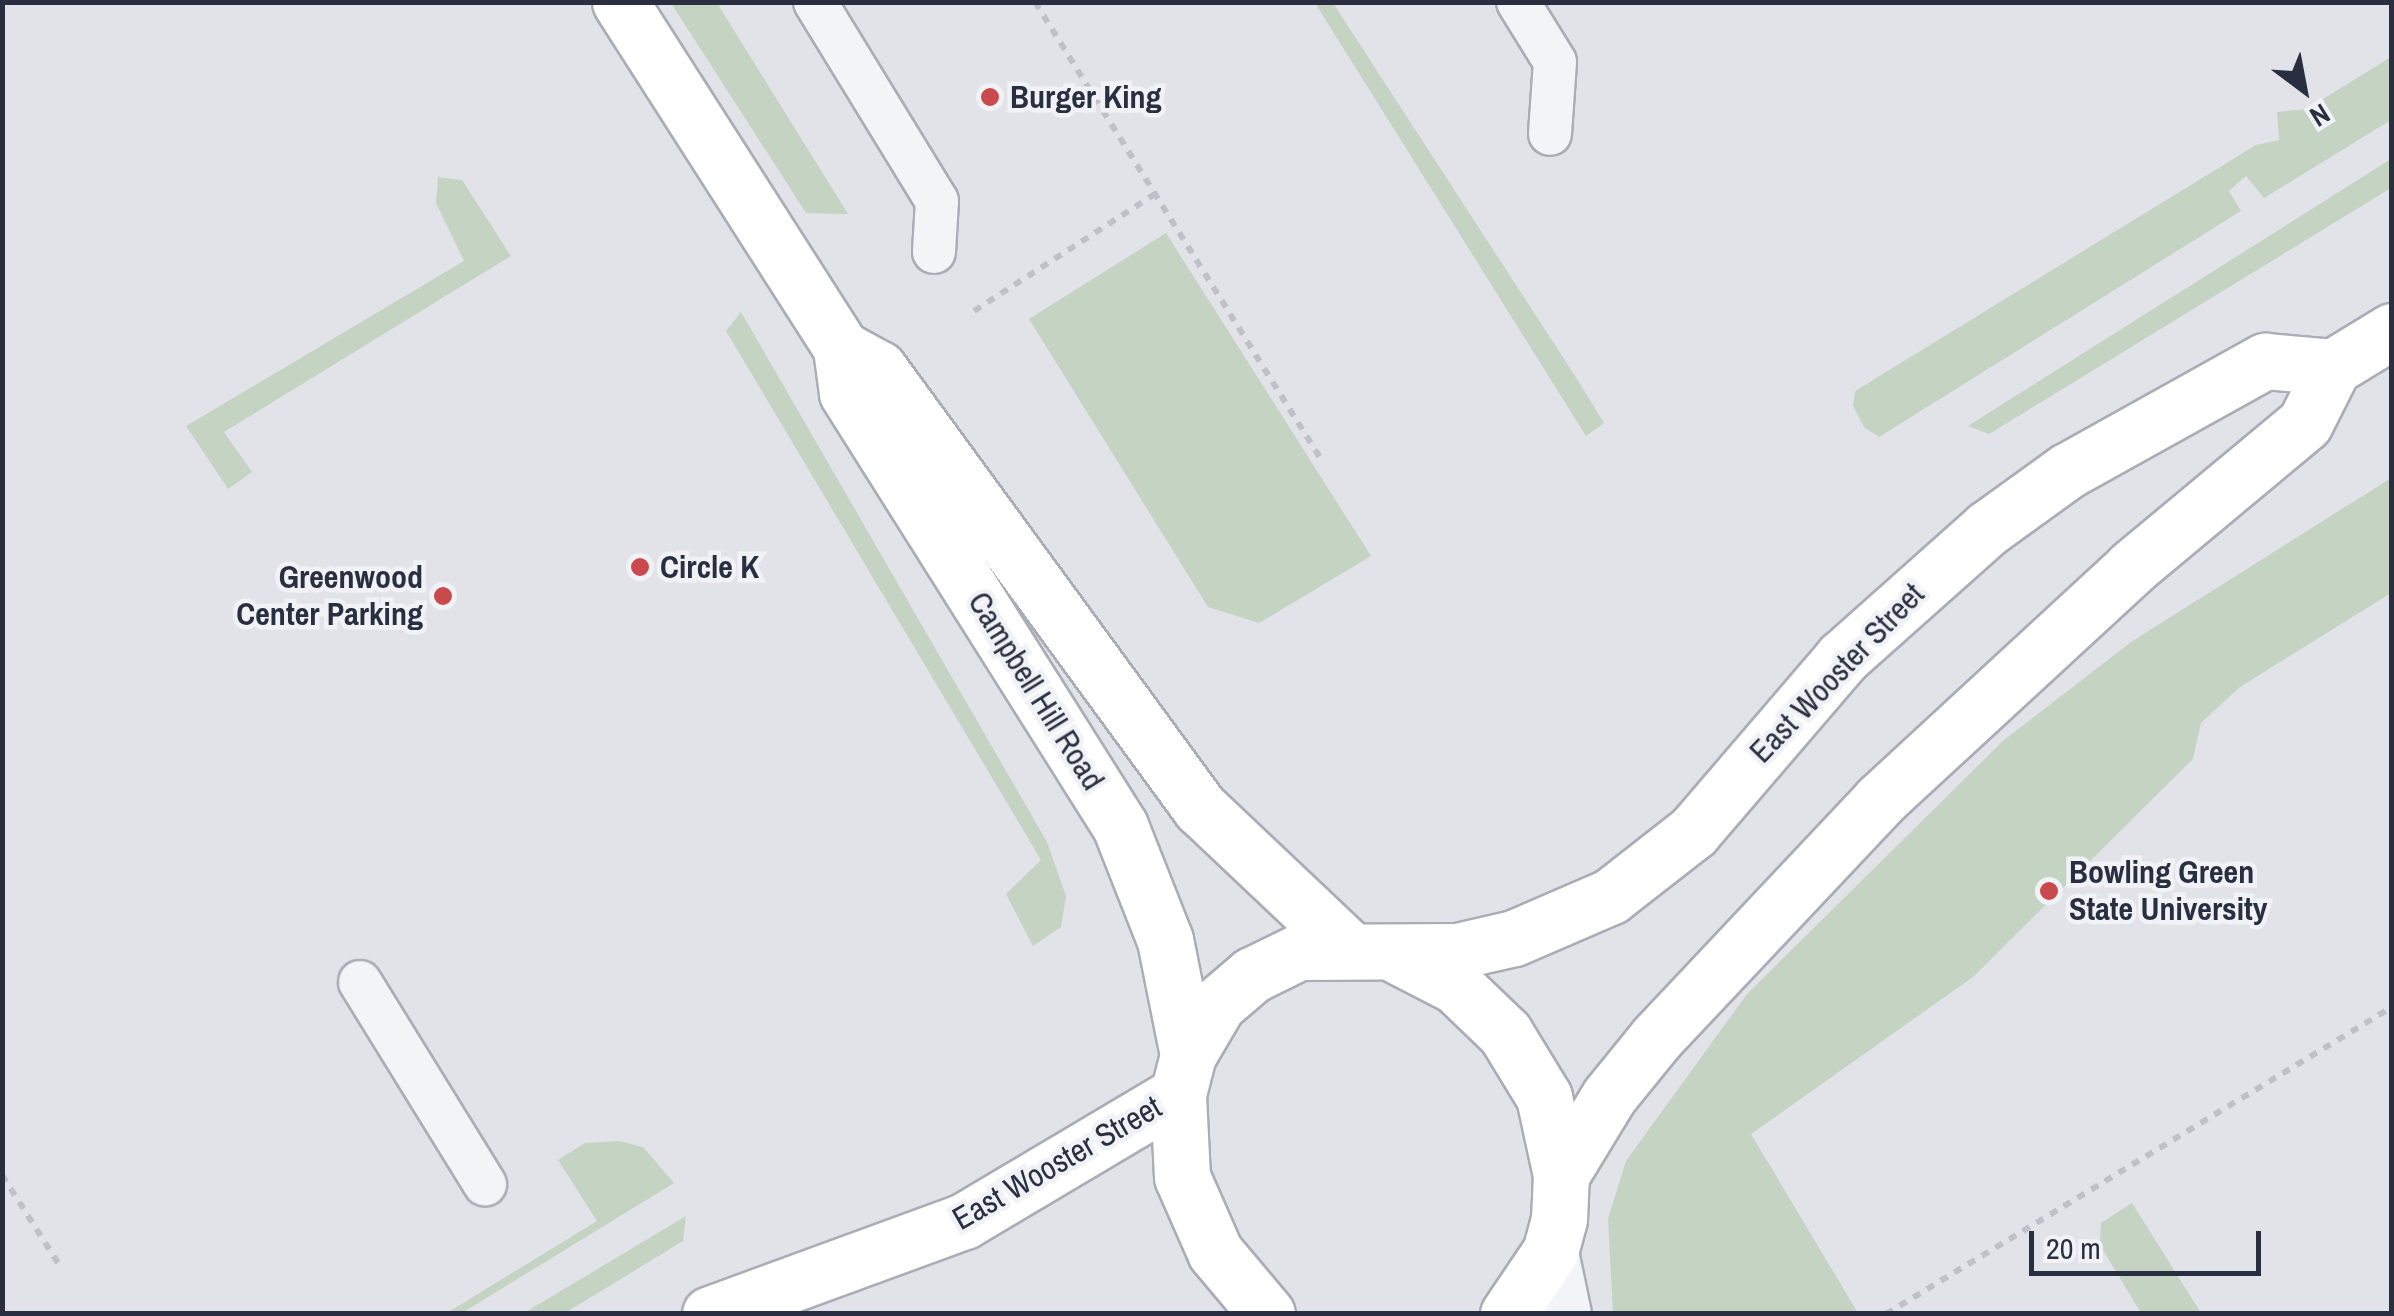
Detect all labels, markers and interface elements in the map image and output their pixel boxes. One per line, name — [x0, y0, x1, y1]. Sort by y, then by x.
north arrow — [2254, 40, 2354, 140]
place label: Burger King — [1010, 78, 1162, 116]
marker: Burger King — [979, 86, 1001, 108]
text: N — [2303, 95, 2337, 136]
place label: Circle K — [660, 548, 759, 586]
marker: Circle K — [629, 556, 651, 578]
place label: Greenwood Center Parking — [236, 559, 423, 634]
street label: East Wooster Street — [1742, 575, 1932, 771]
marker: Greenwood Center Parking — [432, 585, 454, 607]
street label: Campbell Hill Road — [960, 585, 1112, 797]
place label: Bowling Green State University — [2069, 854, 2267, 929]
marker: Bowling Green State University — [2038, 880, 2060, 902]
street label: East Wooster Street — [946, 1088, 1168, 1238]
scale bar — [2034, 1211, 2266, 1273]
text: 20 m — [2046, 1228, 2101, 1268]

